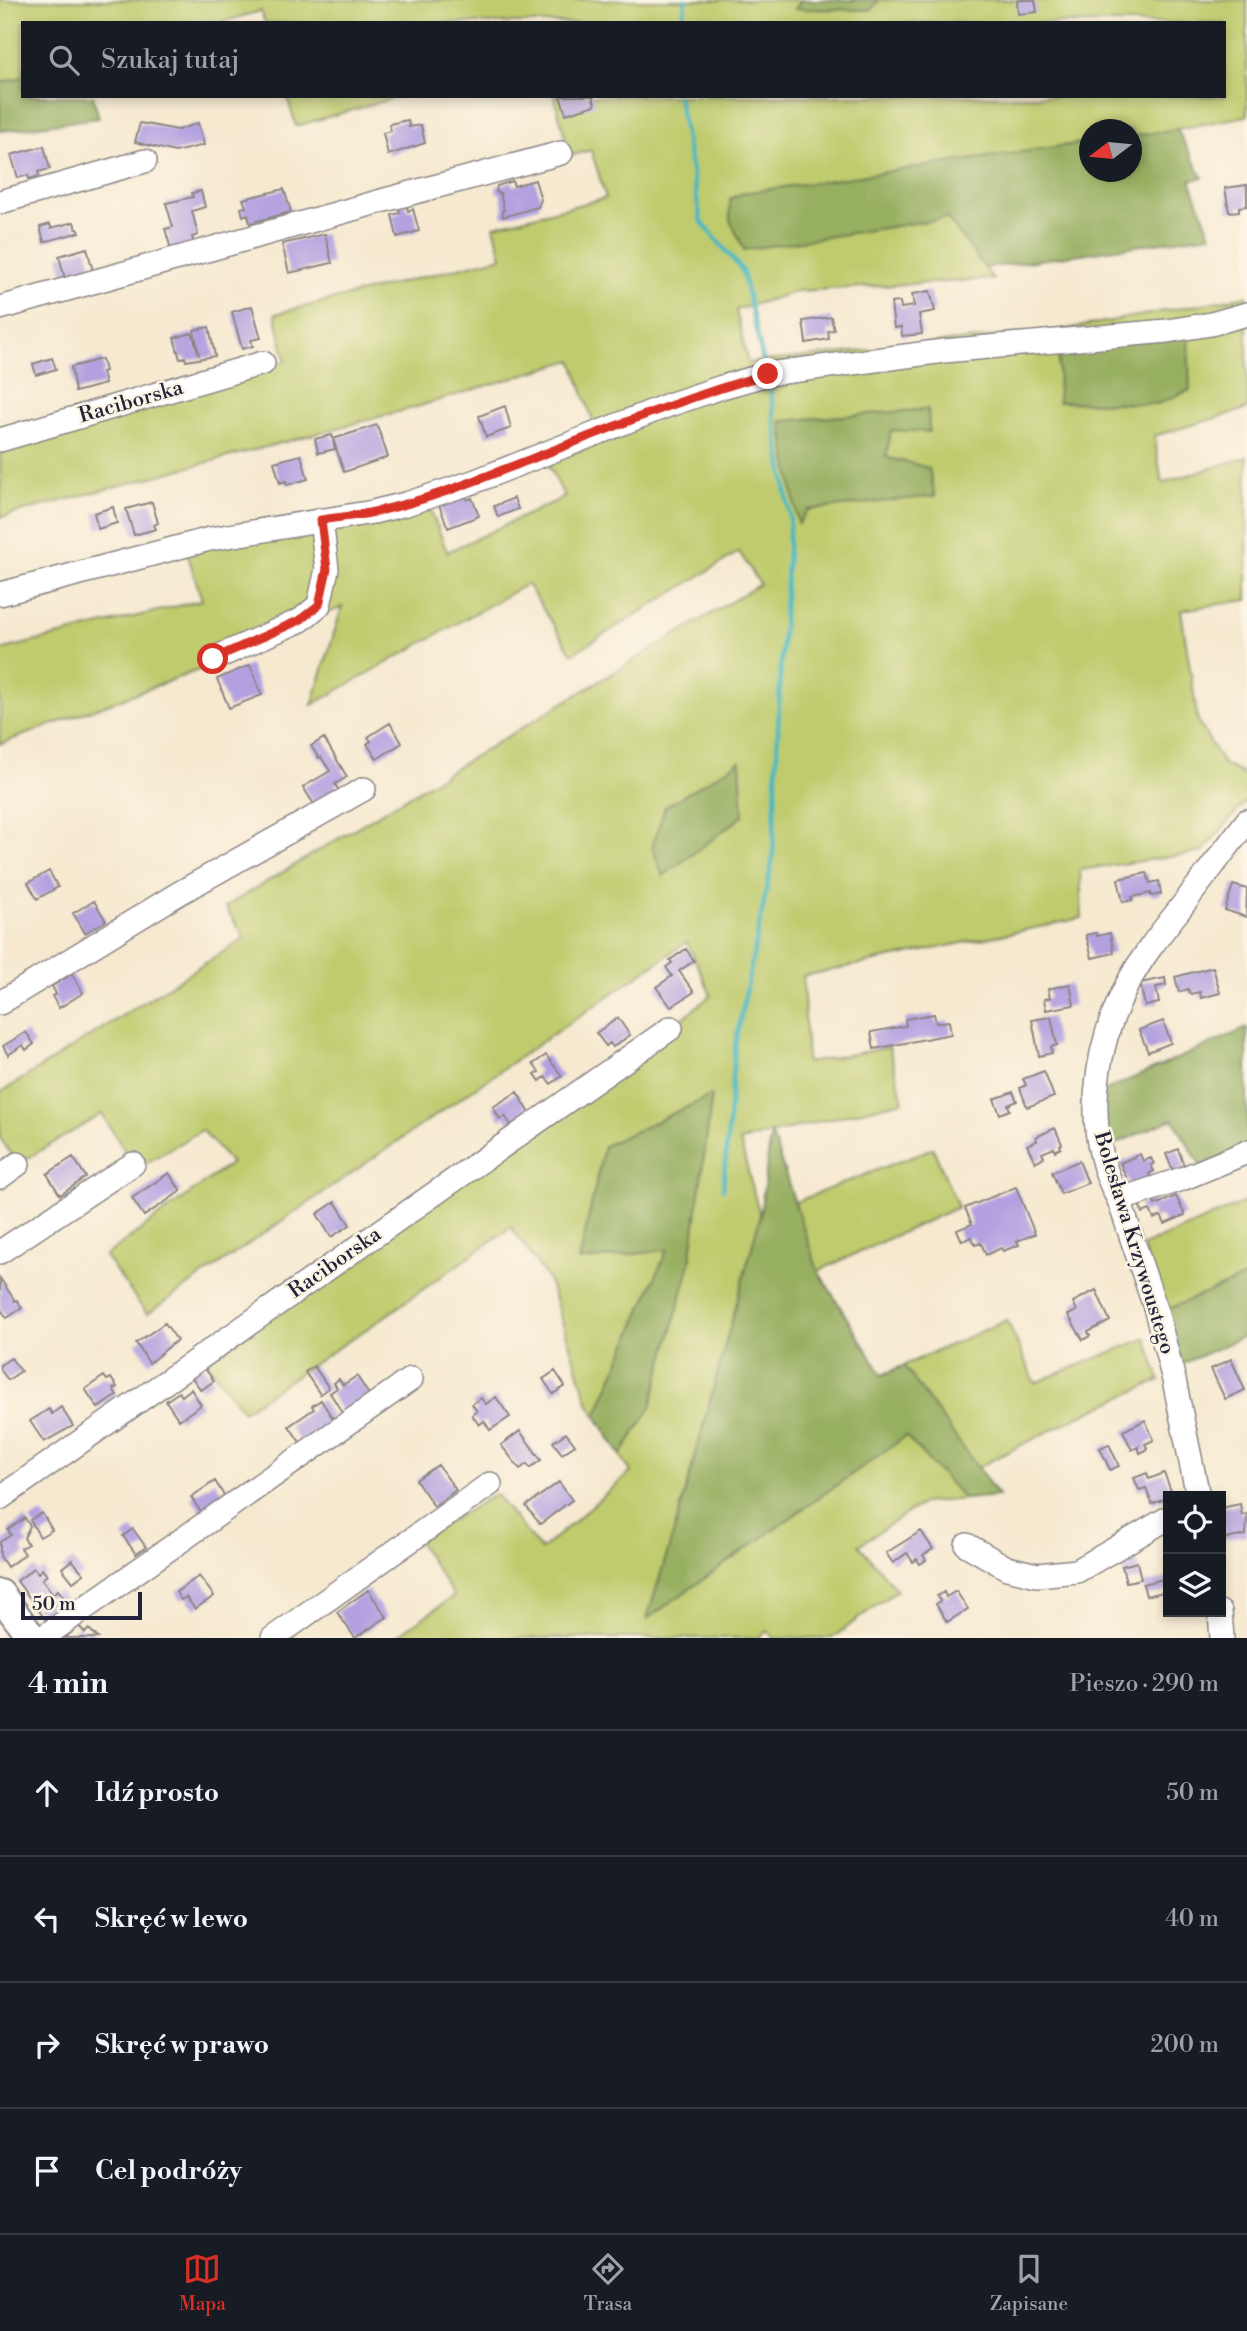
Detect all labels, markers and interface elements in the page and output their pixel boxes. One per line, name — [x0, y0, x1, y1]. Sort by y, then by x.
search box — [21, 21, 1226, 98]
icon: search — [45, 41, 83, 79]
text: Szukaj tutaj — [101, 44, 240, 76]
north arrow — [1079, 119, 1142, 182]
route end — [752, 358, 783, 389]
street label: Raciborska — [76, 375, 187, 429]
route start — [197, 643, 228, 674]
street label: Bolesława Krzywoustego — [1087, 1128, 1180, 1357]
street label: Raciborska — [284, 1221, 387, 1304]
map controls — [1163, 1491, 1226, 1617]
button: locate — [1163, 1491, 1226, 1554]
button: layers — [1163, 1554, 1226, 1617]
scale bar — [21, 1589, 142, 1621]
text: 50 m — [32, 1592, 76, 1616]
text: 4 min — [28, 1665, 108, 1703]
text: Pieszo · 290 m — [1070, 1670, 1219, 1698]
icon: ahead — [28, 1774, 66, 1812]
text: Idź prosto — [95, 1777, 219, 1809]
text: 50 m — [1166, 1779, 1219, 1807]
icon: left — [28, 1900, 66, 1938]
text: Skręć w lewo — [95, 1903, 248, 1935]
text: 40 m — [1165, 1905, 1219, 1933]
icon: right — [28, 2026, 66, 2064]
text: Skręć w prawo — [95, 2029, 269, 2061]
text: 200 m — [1151, 2031, 1219, 2059]
icon: arrive — [28, 2152, 66, 2190]
text: Cel podróży — [95, 2155, 242, 2187]
tab: Mapa — [179, 2250, 226, 2316]
tab: Trasa — [584, 2250, 632, 2316]
tab: Zapisane — [990, 2250, 1068, 2316]

